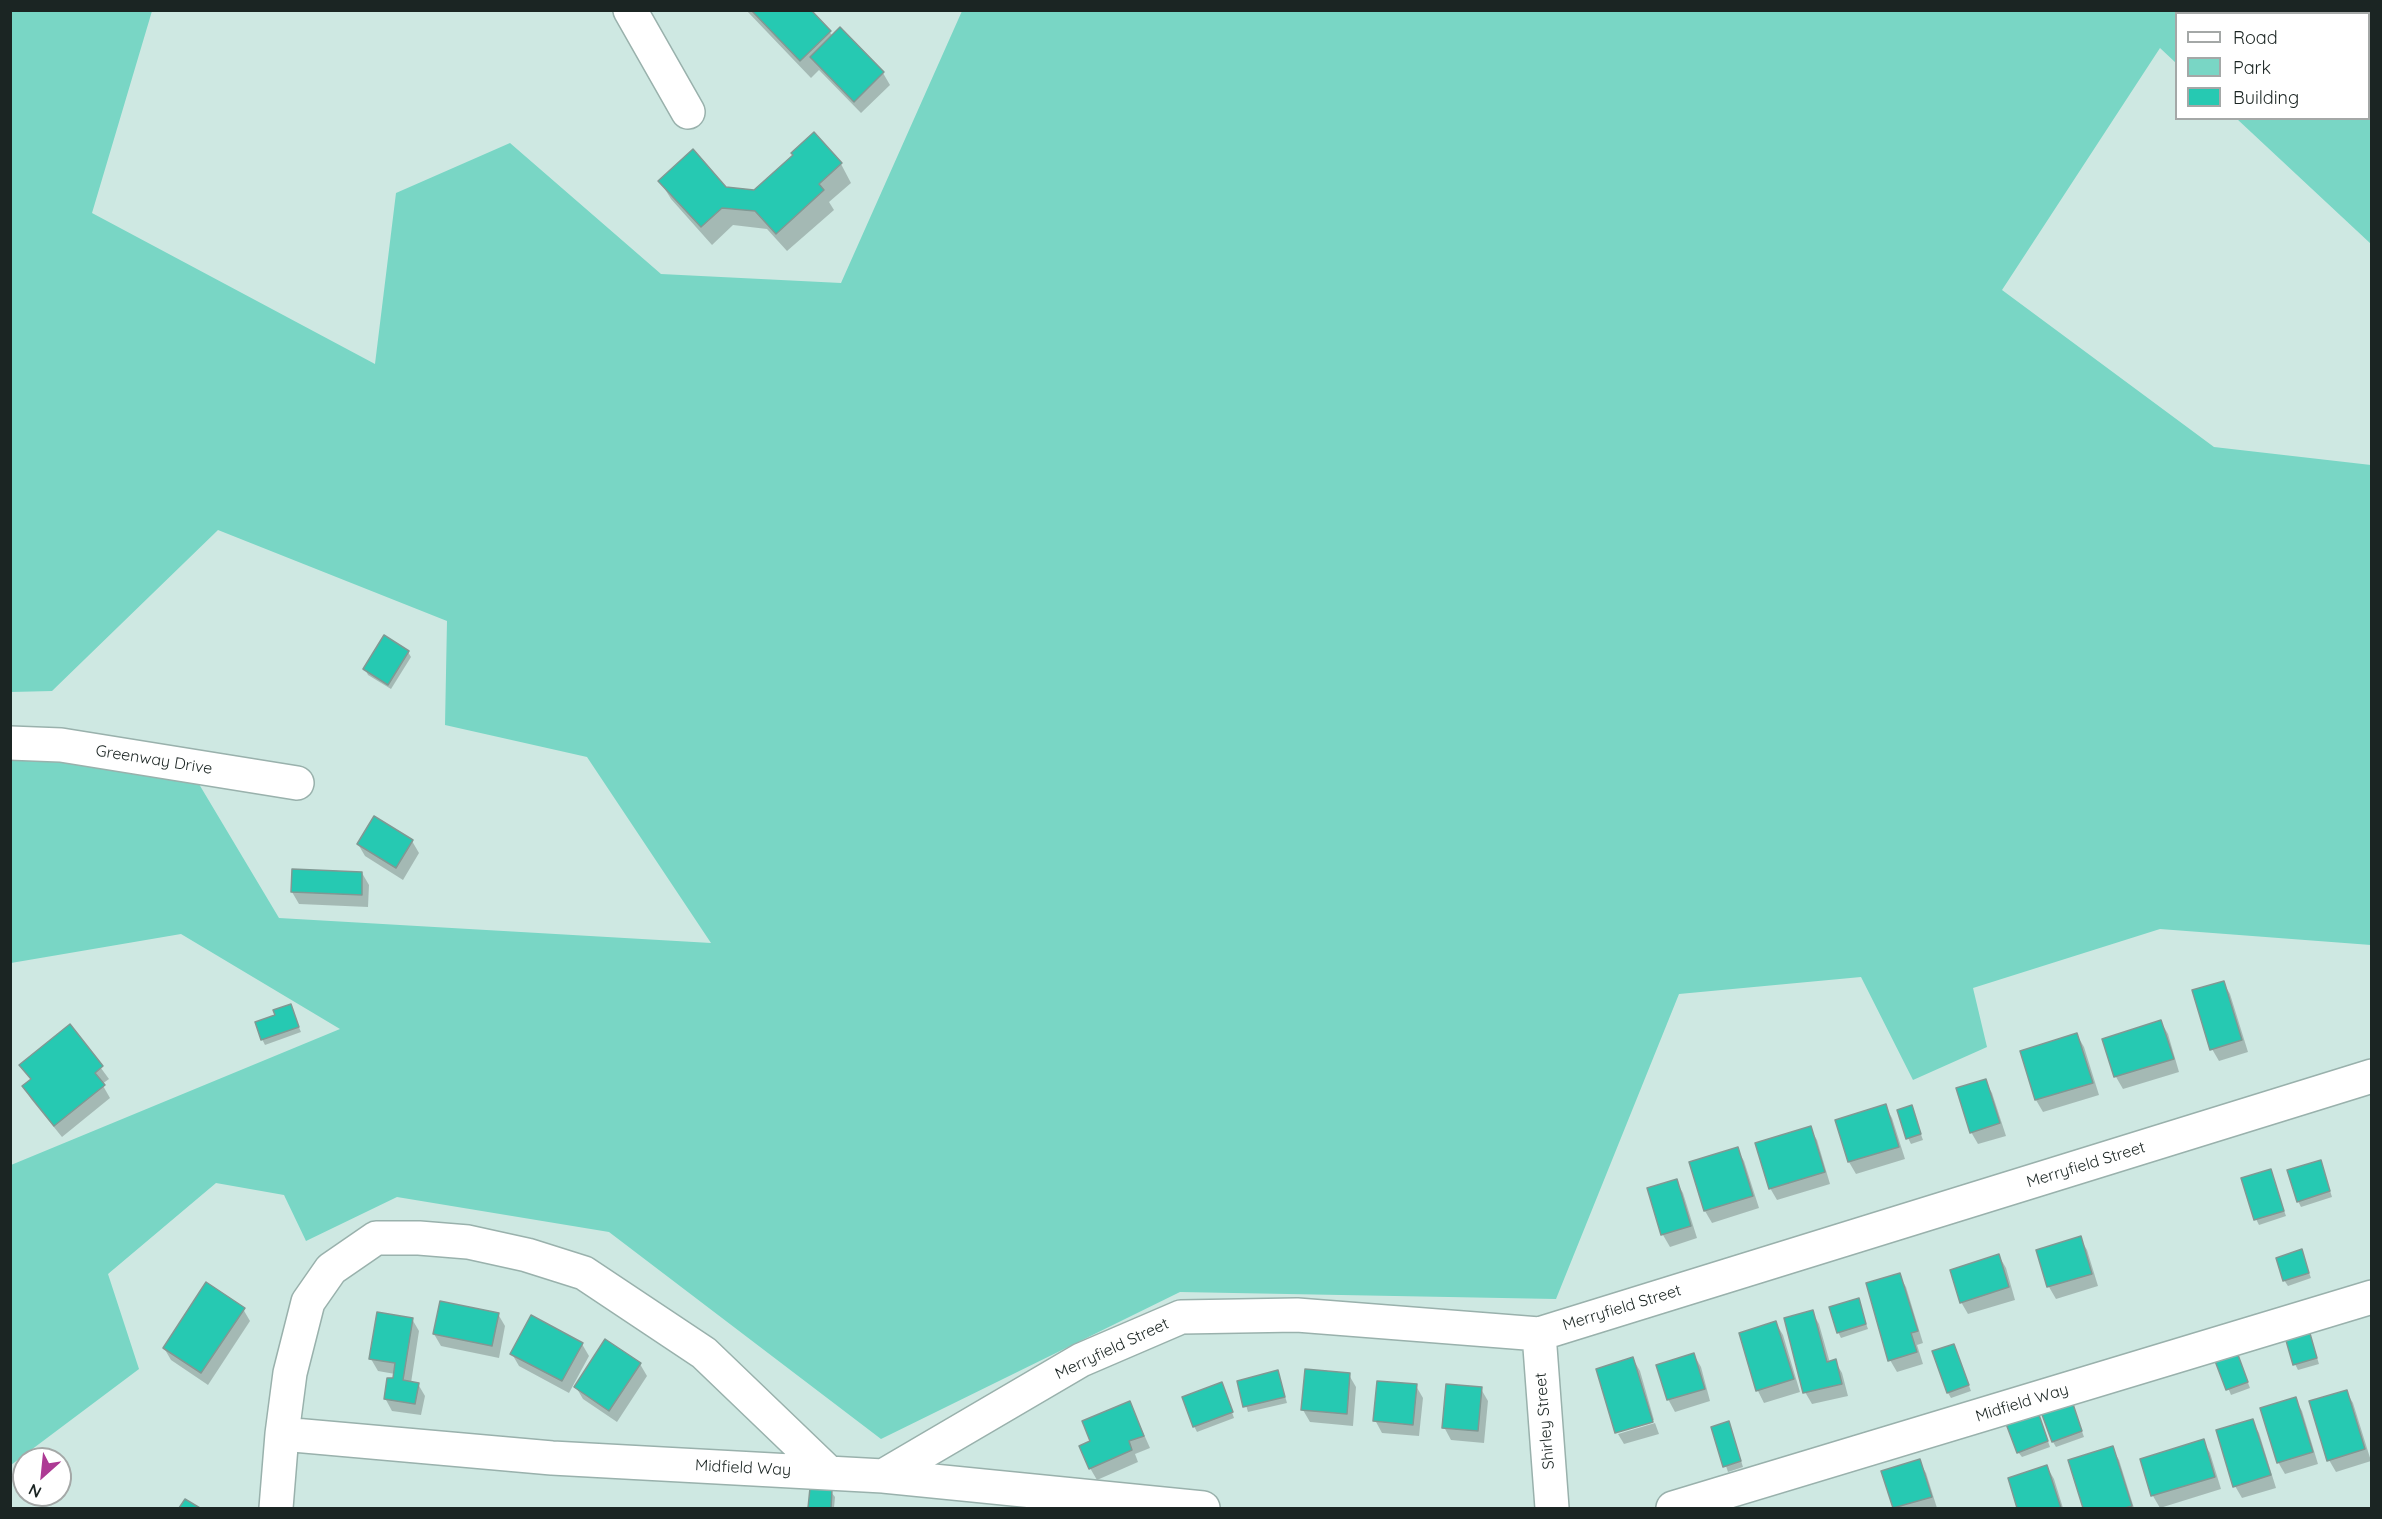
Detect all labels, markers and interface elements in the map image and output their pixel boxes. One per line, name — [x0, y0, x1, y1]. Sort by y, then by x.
legend — [2175, 12, 2370, 120]
text: Road — [2233, 26, 2278, 49]
text: Park — [2233, 56, 2271, 79]
text: Building — [2233, 86, 2299, 109]
street label: Greenway Drive — [94, 741, 214, 779]
street label: Merryfield Street — [2024, 1138, 2148, 1192]
street label: Merryfield Street — [1560, 1281, 1684, 1335]
street label: Merryfield Street — [1052, 1314, 1172, 1384]
street label: Shirley Street — [1531, 1372, 1559, 1470]
street label: Midfield Way — [1973, 1380, 2071, 1426]
north arrow — [12, 1447, 72, 1507]
street label: Midfield Way — [694, 1456, 792, 1480]
text: N — [25, 1480, 45, 1503]

